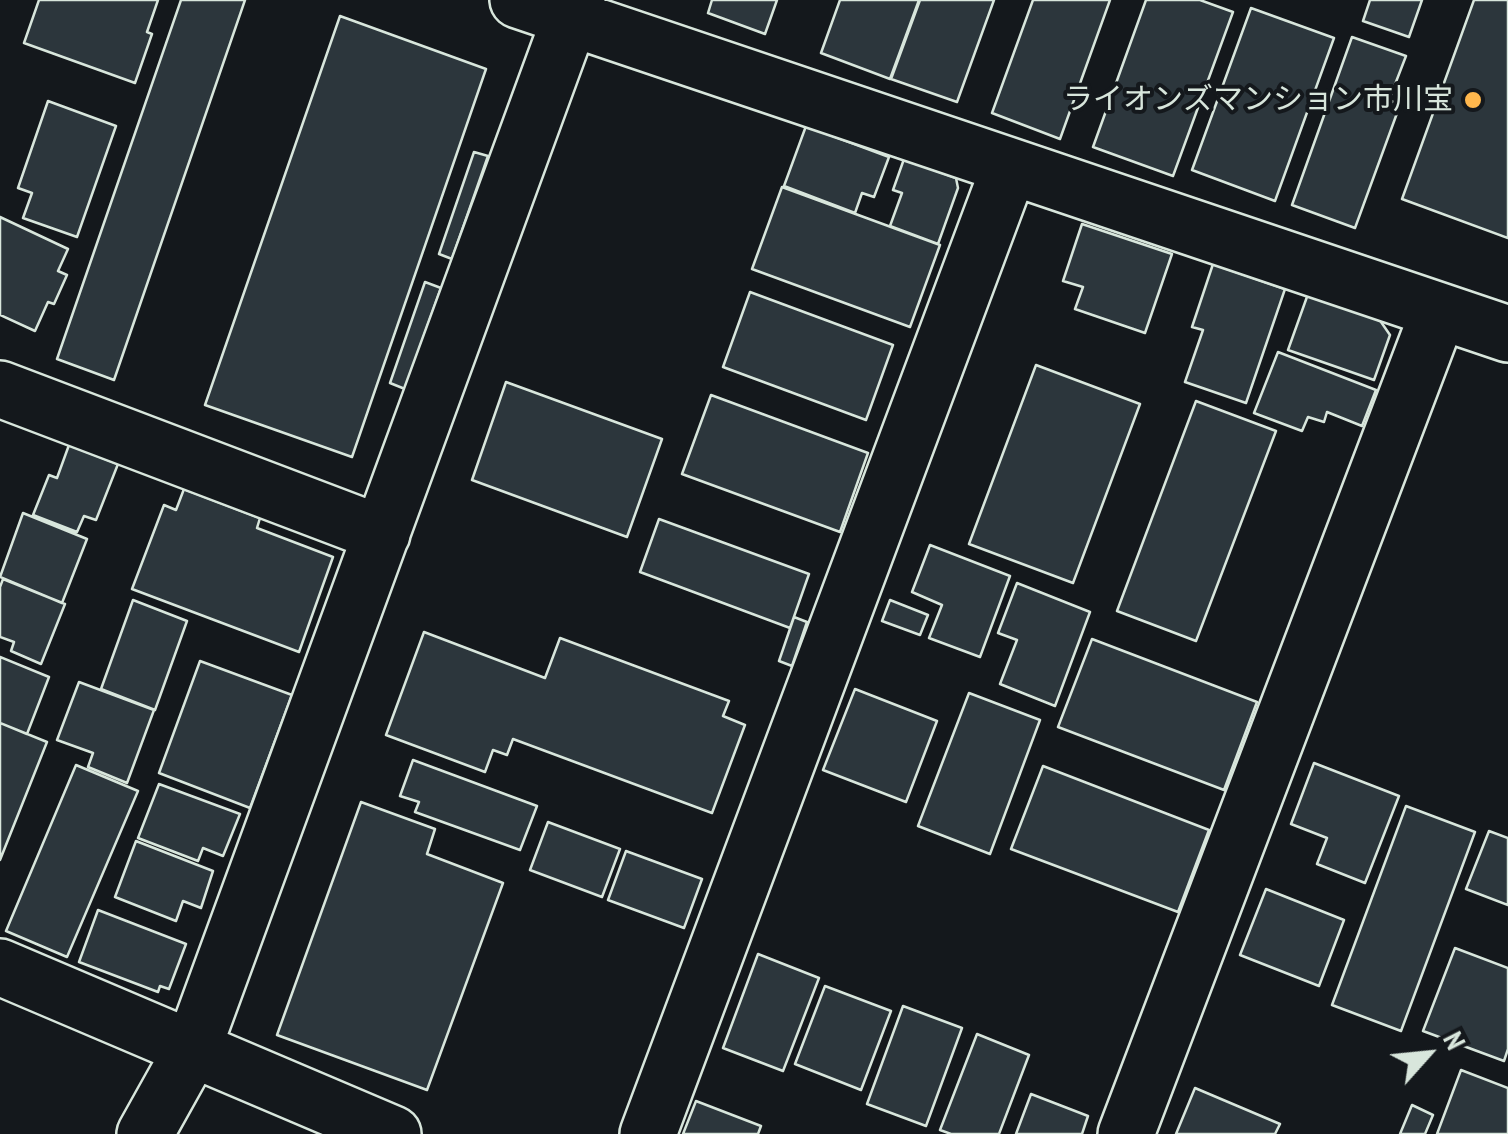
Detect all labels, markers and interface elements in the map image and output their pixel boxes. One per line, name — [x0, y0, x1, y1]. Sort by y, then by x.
place label: ライオンズマンション市川宝 — [1063, 82, 1453, 118]
marker: ライオンズマンション市川宝 — [1462, 89, 1484, 111]
north arrow — [1378, 1004, 1478, 1104]
text: N — [1435, 1025, 1475, 1055]

